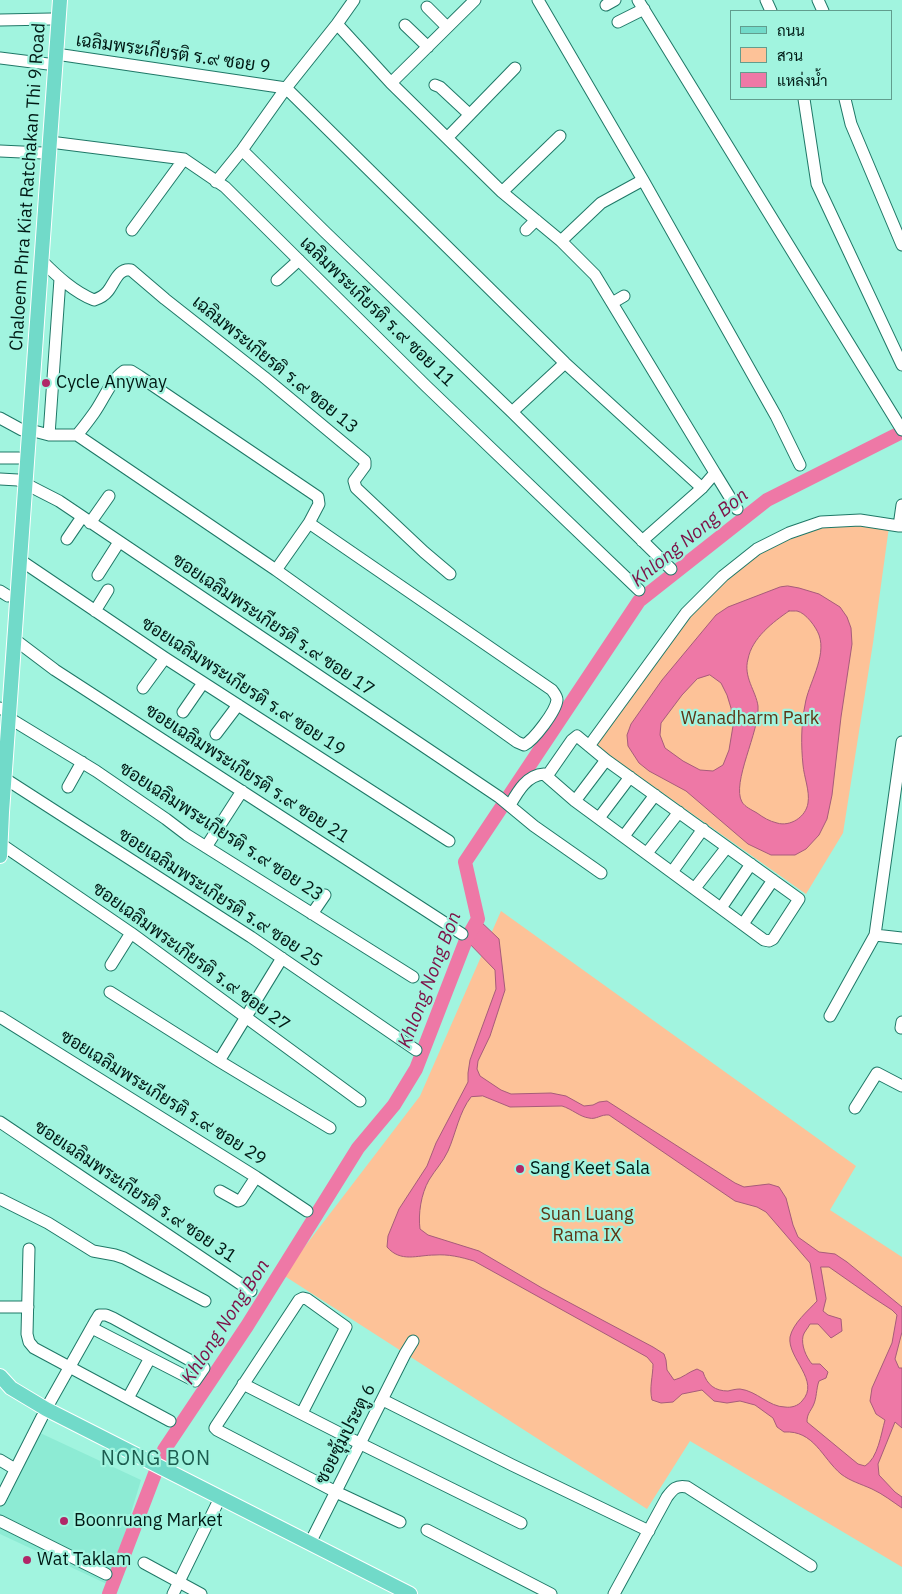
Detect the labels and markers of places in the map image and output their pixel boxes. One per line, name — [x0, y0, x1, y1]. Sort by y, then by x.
place label: Cycle Anyway — [56, 372, 167, 394]
marker: Cycle Anyway — [40, 377, 52, 389]
place label: Sang Keet Sala — [530, 1158, 650, 1180]
marker: Sang Keet Sala — [514, 1163, 526, 1175]
place label: Boonruang Market — [74, 1510, 223, 1532]
marker: Boonruang Market — [58, 1515, 70, 1527]
place label: Wat Taklam — [37, 1549, 131, 1571]
marker: Wat Taklam — [21, 1554, 33, 1566]

